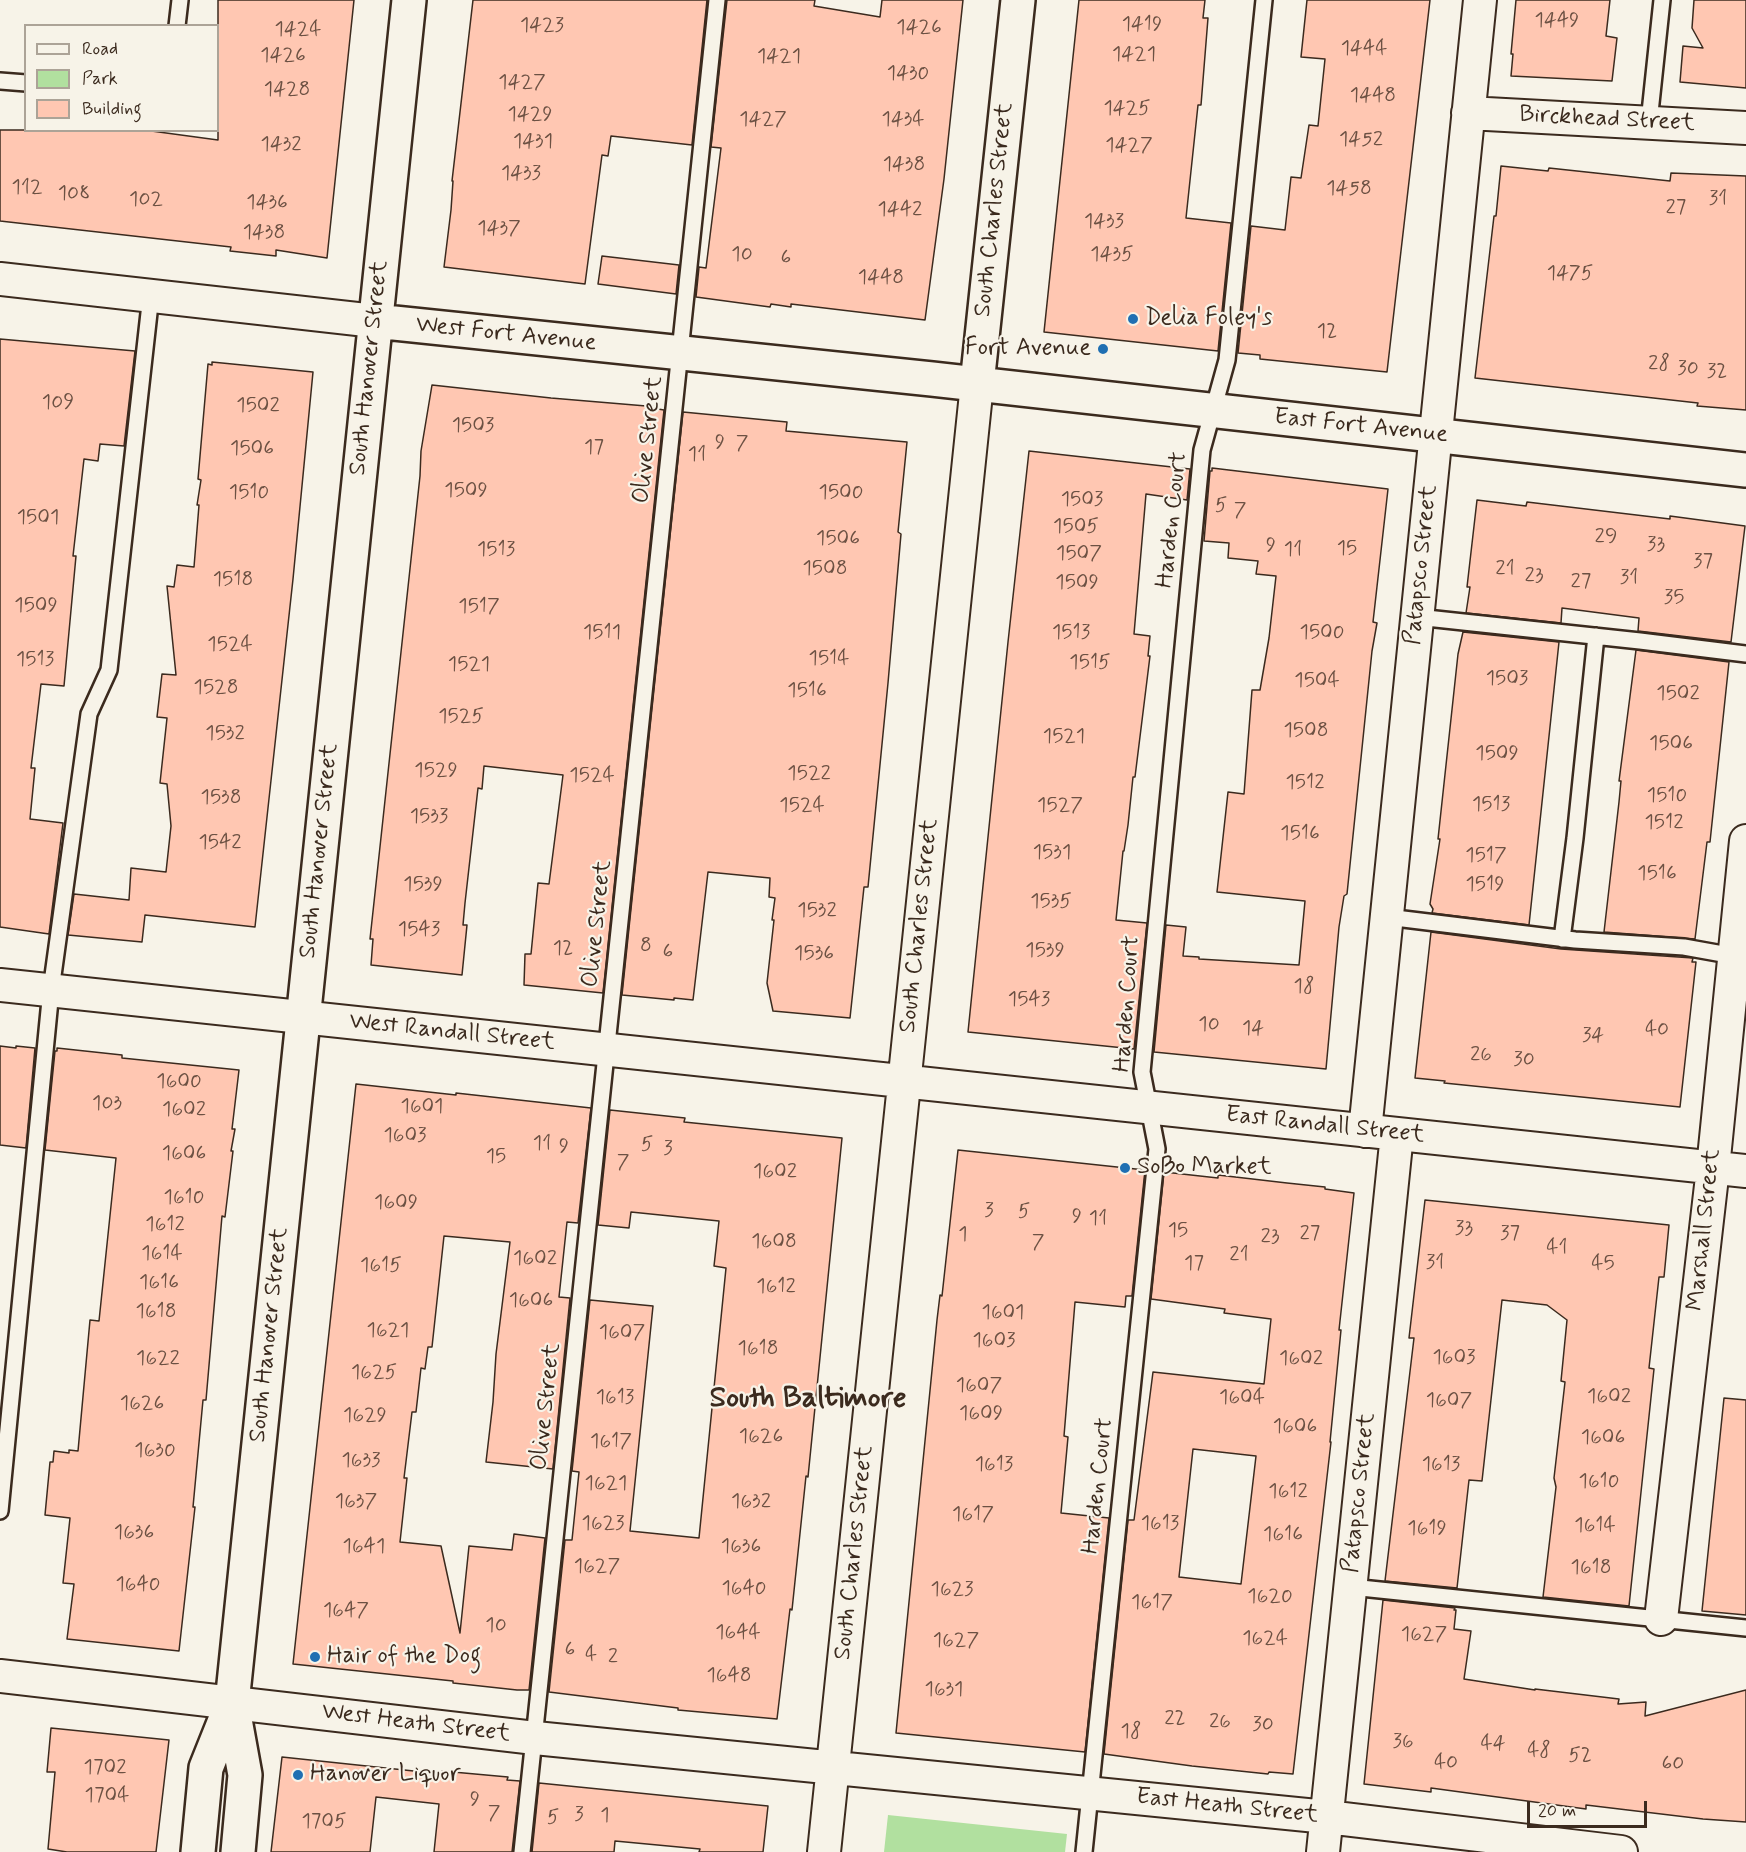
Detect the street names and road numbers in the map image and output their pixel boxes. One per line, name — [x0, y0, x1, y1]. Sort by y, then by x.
street label: Birckhead Street — [1518, 101, 1696, 139]
street label: South Charles Street — [969, 102, 1021, 318]
street label: South Hanover Street — [344, 259, 396, 477]
street label: West Fort Avenue — [414, 311, 598, 359]
street label: Olive Street — [628, 375, 670, 505]
street label: East Fort Avenue — [1273, 404, 1449, 450]
street label: Harden Court — [1152, 450, 1194, 590]
street label: Patapsco Street — [1399, 484, 1445, 646]
street label: South Hanover Street — [294, 742, 346, 960]
street label: South Charles Street — [894, 818, 946, 1034]
street label: Olive Street — [577, 859, 619, 989]
street label: Harden Court — [1109, 935, 1147, 1073]
street label: West Randall Street — [348, 1008, 556, 1058]
street label: East Randall Street — [1224, 1101, 1426, 1151]
street label: Marshall Street — [1682, 1148, 1728, 1312]
street label: South Hanover Street — [244, 1226, 296, 1444]
street label: Olive Street — [526, 1342, 568, 1472]
street label: Patapsco Street — [1337, 1412, 1383, 1574]
street label: Harden Court — [1078, 1416, 1120, 1556]
street label: South Charles Street — [829, 1445, 881, 1661]
street label: West Heath Street — [320, 1698, 512, 1750]
street label: East Heath Street — [1135, 1783, 1319, 1831]

